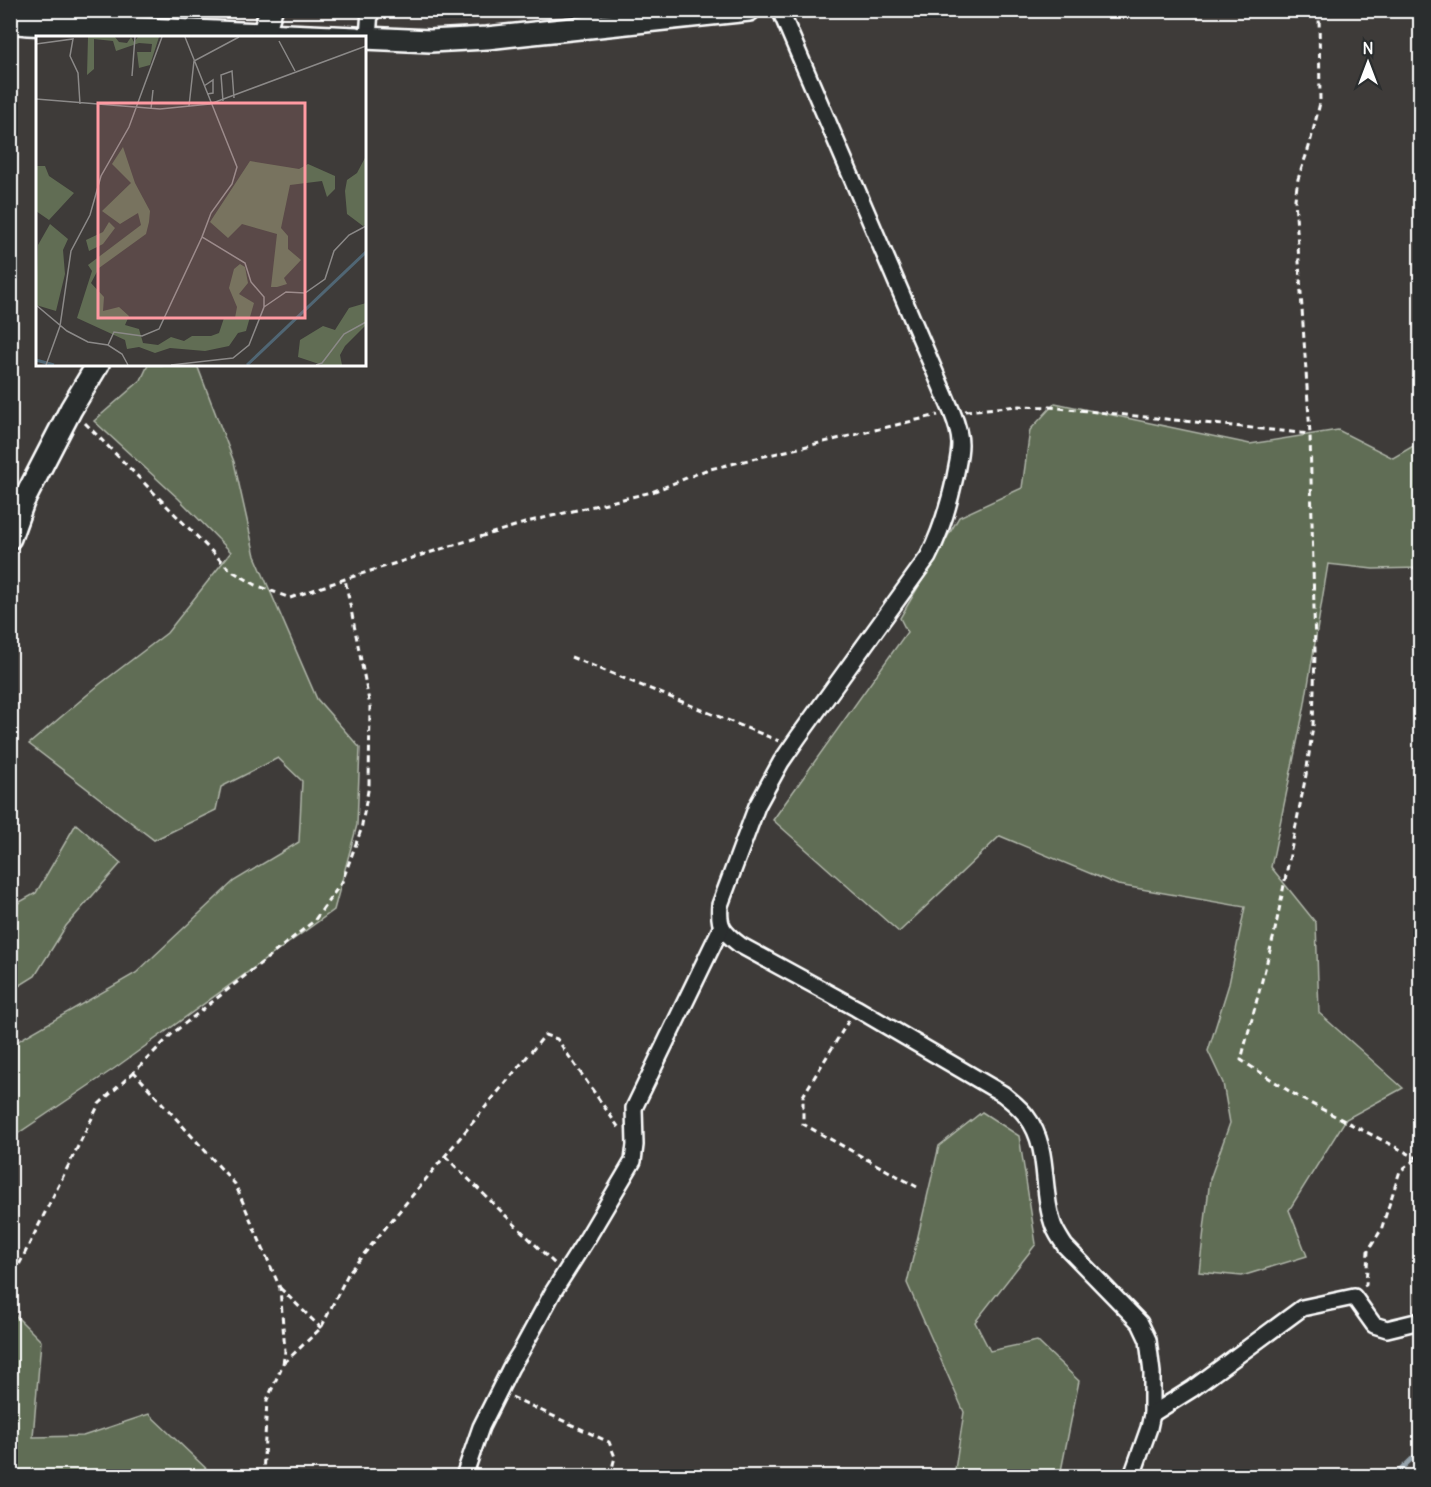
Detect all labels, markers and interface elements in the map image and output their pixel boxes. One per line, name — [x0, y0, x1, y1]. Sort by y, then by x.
north arrow — [1338, 33, 1398, 93]
inset map — [36, 36, 366, 366]
text: N — [1362, 38, 1374, 58]

